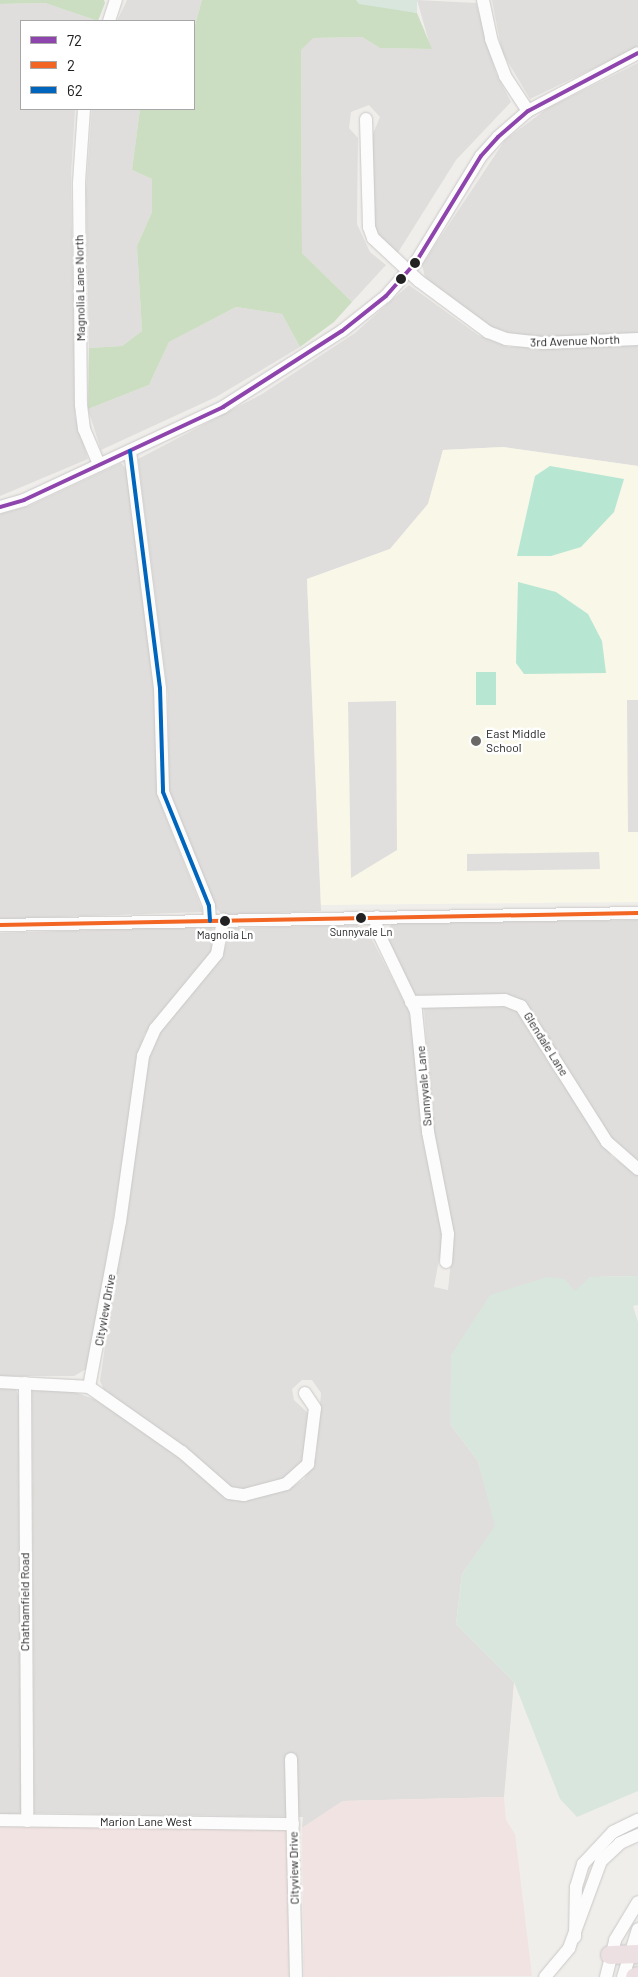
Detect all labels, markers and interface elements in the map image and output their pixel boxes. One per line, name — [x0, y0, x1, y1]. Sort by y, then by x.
legend — [20, 20, 195, 110]
text: 72 — [67, 31, 82, 49]
text: 2 — [67, 56, 75, 74]
text: 62 — [67, 81, 83, 99]
street label: Magnolia Lane North — [72, 235, 88, 341]
unlabelled marker — [410, 258, 420, 268]
unlabelled marker — [396, 274, 406, 284]
street label: 3rd Avenue North — [530, 332, 620, 350]
place label: East Middle School — [486, 727, 546, 755]
marker: East Middle School — [470, 735, 482, 747]
marker: Sunnyvale Ln — [356, 913, 366, 923]
marker: Magnolia Ln — [220, 916, 230, 926]
place label: Sunnyvale Ln — [330, 925, 392, 939]
place label: Magnolia Ln — [197, 928, 253, 942]
street label: Glendale Lane — [521, 1009, 571, 1079]
street label: Sunnyvale Lane — [413, 1045, 435, 1127]
street label: Cityview Drive — [92, 1273, 118, 1347]
street label: Chathamfield Road — [18, 1553, 32, 1651]
street label: Marion Lane West — [100, 1815, 192, 1829]
street label: Cityview Drive — [286, 1831, 302, 1905]

